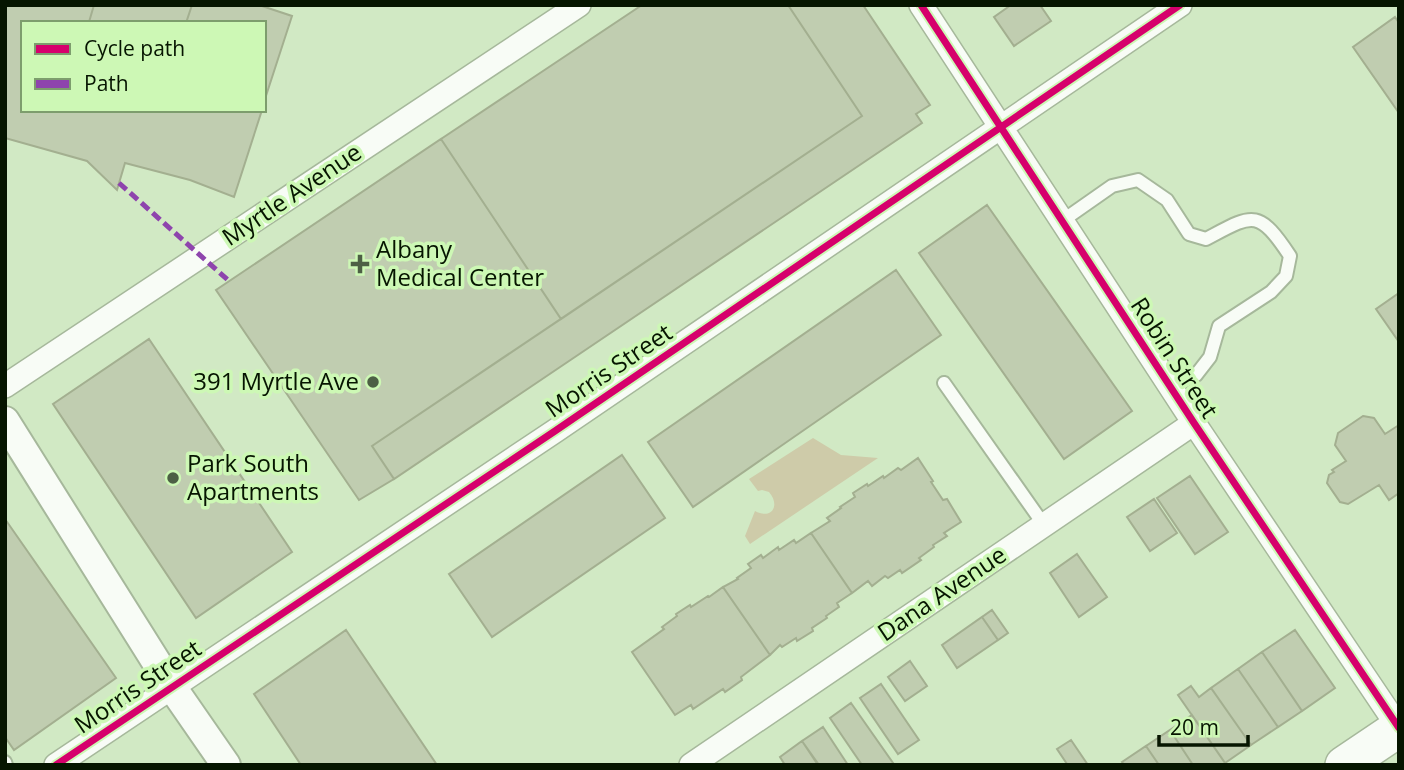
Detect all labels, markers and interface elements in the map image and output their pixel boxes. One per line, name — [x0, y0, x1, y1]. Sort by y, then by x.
legend — [21, 21, 266, 112]
text: Cycle path — [84, 34, 185, 62]
text: Path — [84, 69, 129, 97]
street label: Myrtle Avenue — [215, 135, 367, 253]
place label: Albany Medical Center — [376, 232, 544, 293]
marker: Albany Medical Center — [350, 254, 370, 274]
street label: Robin Street — [1124, 290, 1227, 424]
street label: Morris Street — [538, 315, 678, 424]
place label: 391 Myrtle Ave — [193, 364, 359, 397]
marker: 391 Myrtle Ave — [365, 374, 381, 390]
place label: Park South Apartments — [187, 446, 319, 507]
marker: Park South Apartments — [165, 470, 181, 486]
street label: Dana Avenue — [870, 538, 1012, 648]
street label: Morris Street — [67, 631, 207, 740]
scale bar — [1159, 704, 1248, 748]
text: 20 m — [1170, 713, 1219, 741]

